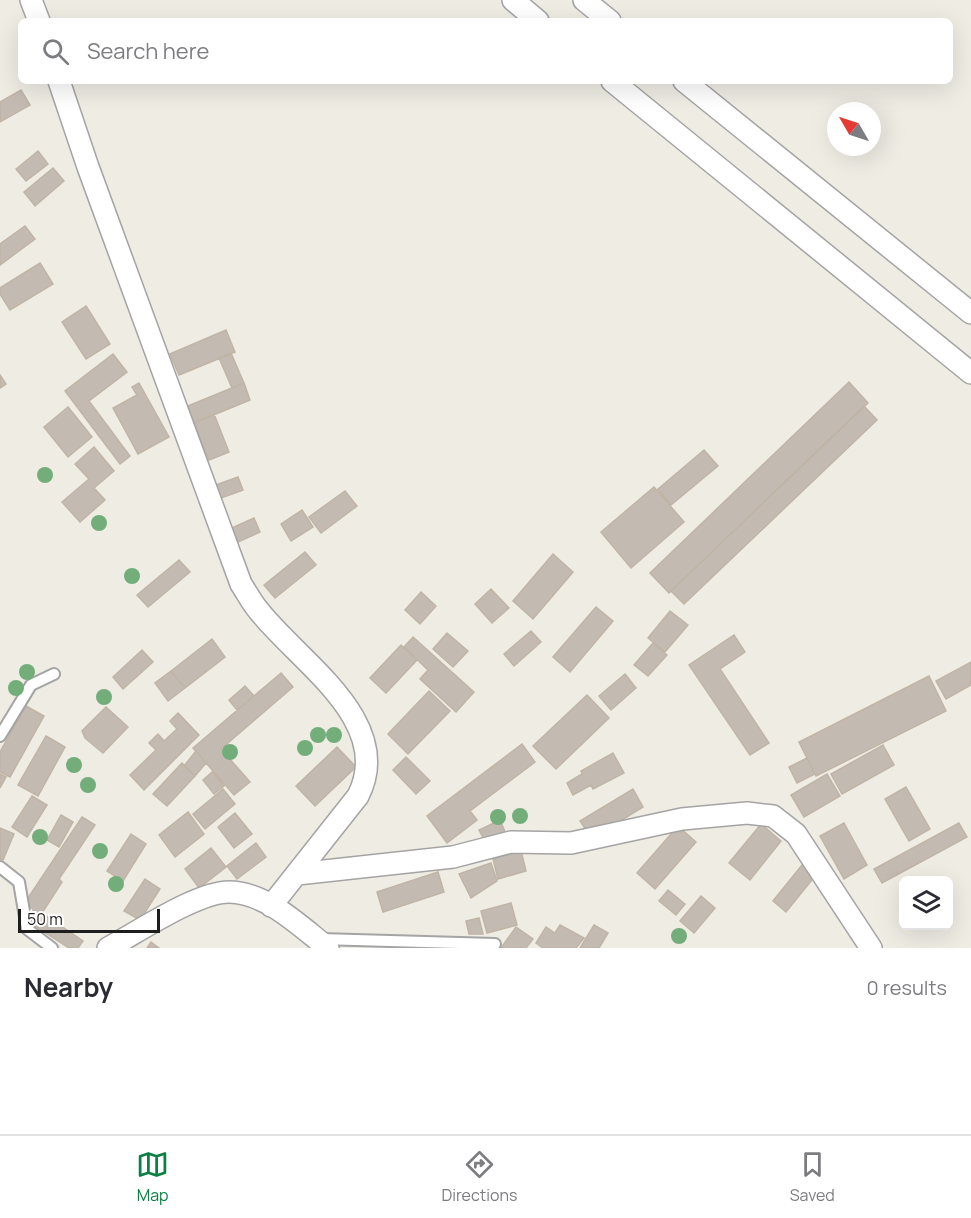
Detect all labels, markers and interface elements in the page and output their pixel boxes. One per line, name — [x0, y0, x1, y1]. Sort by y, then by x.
search box — [18, 18, 953, 84]
icon: search — [39, 35, 72, 68]
text: Search here — [87, 36, 209, 66]
north arrow — [827, 102, 881, 156]
map controls — [899, 876, 953, 930]
button: layers — [899, 876, 953, 930]
scale bar — [18, 906, 160, 934]
text: 50 m — [27, 908, 63, 930]
text: Nearby — [24, 969, 113, 1005]
text: 0 results — [867, 974, 947, 1001]
tab: Map — [136, 1148, 169, 1206]
tab: Directions — [442, 1148, 517, 1206]
tab: Saved — [790, 1148, 835, 1206]

